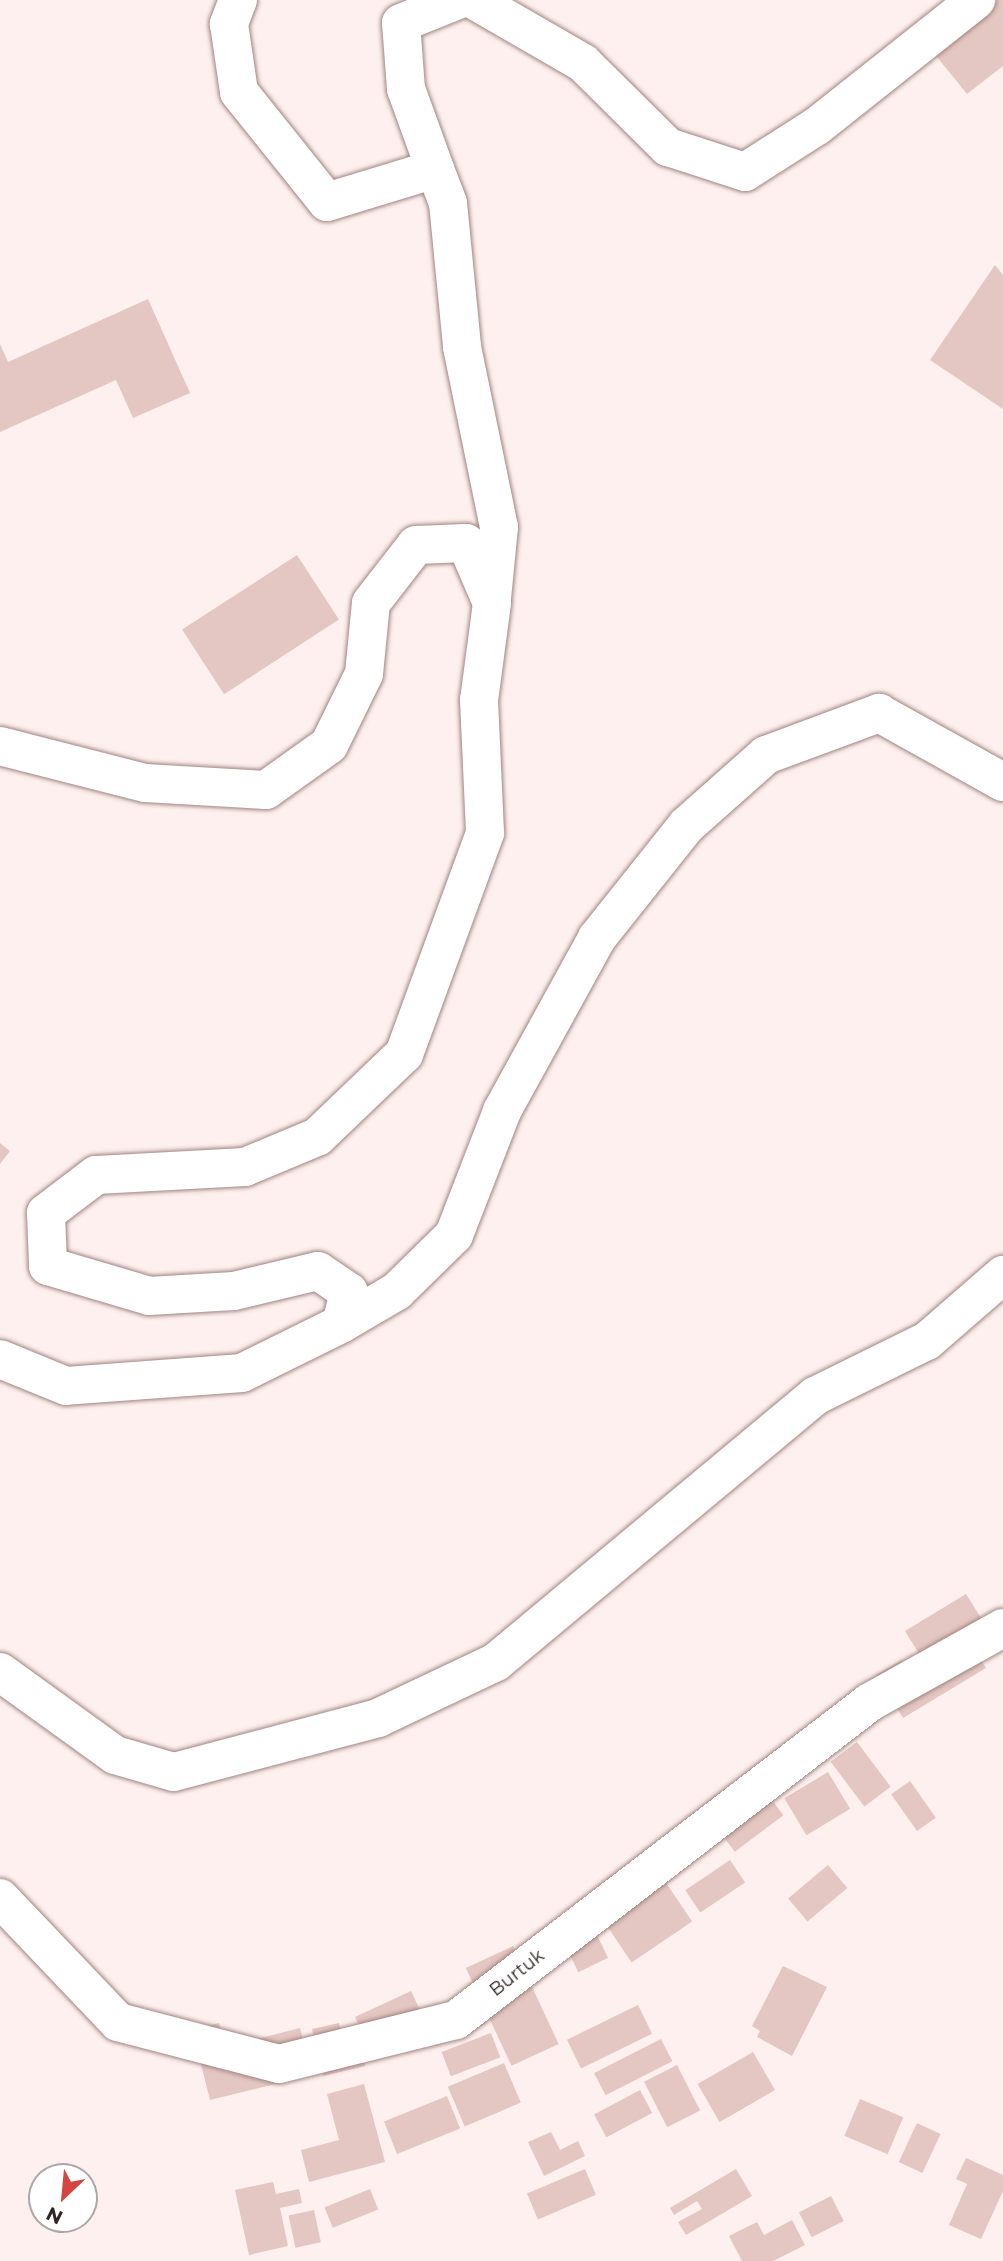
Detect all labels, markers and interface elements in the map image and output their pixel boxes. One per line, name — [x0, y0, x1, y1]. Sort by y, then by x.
street label: Burtuk — [485, 1945, 549, 2001]
north arrow — [28, 2163, 98, 2233]
text: N — [43, 2202, 66, 2229]

